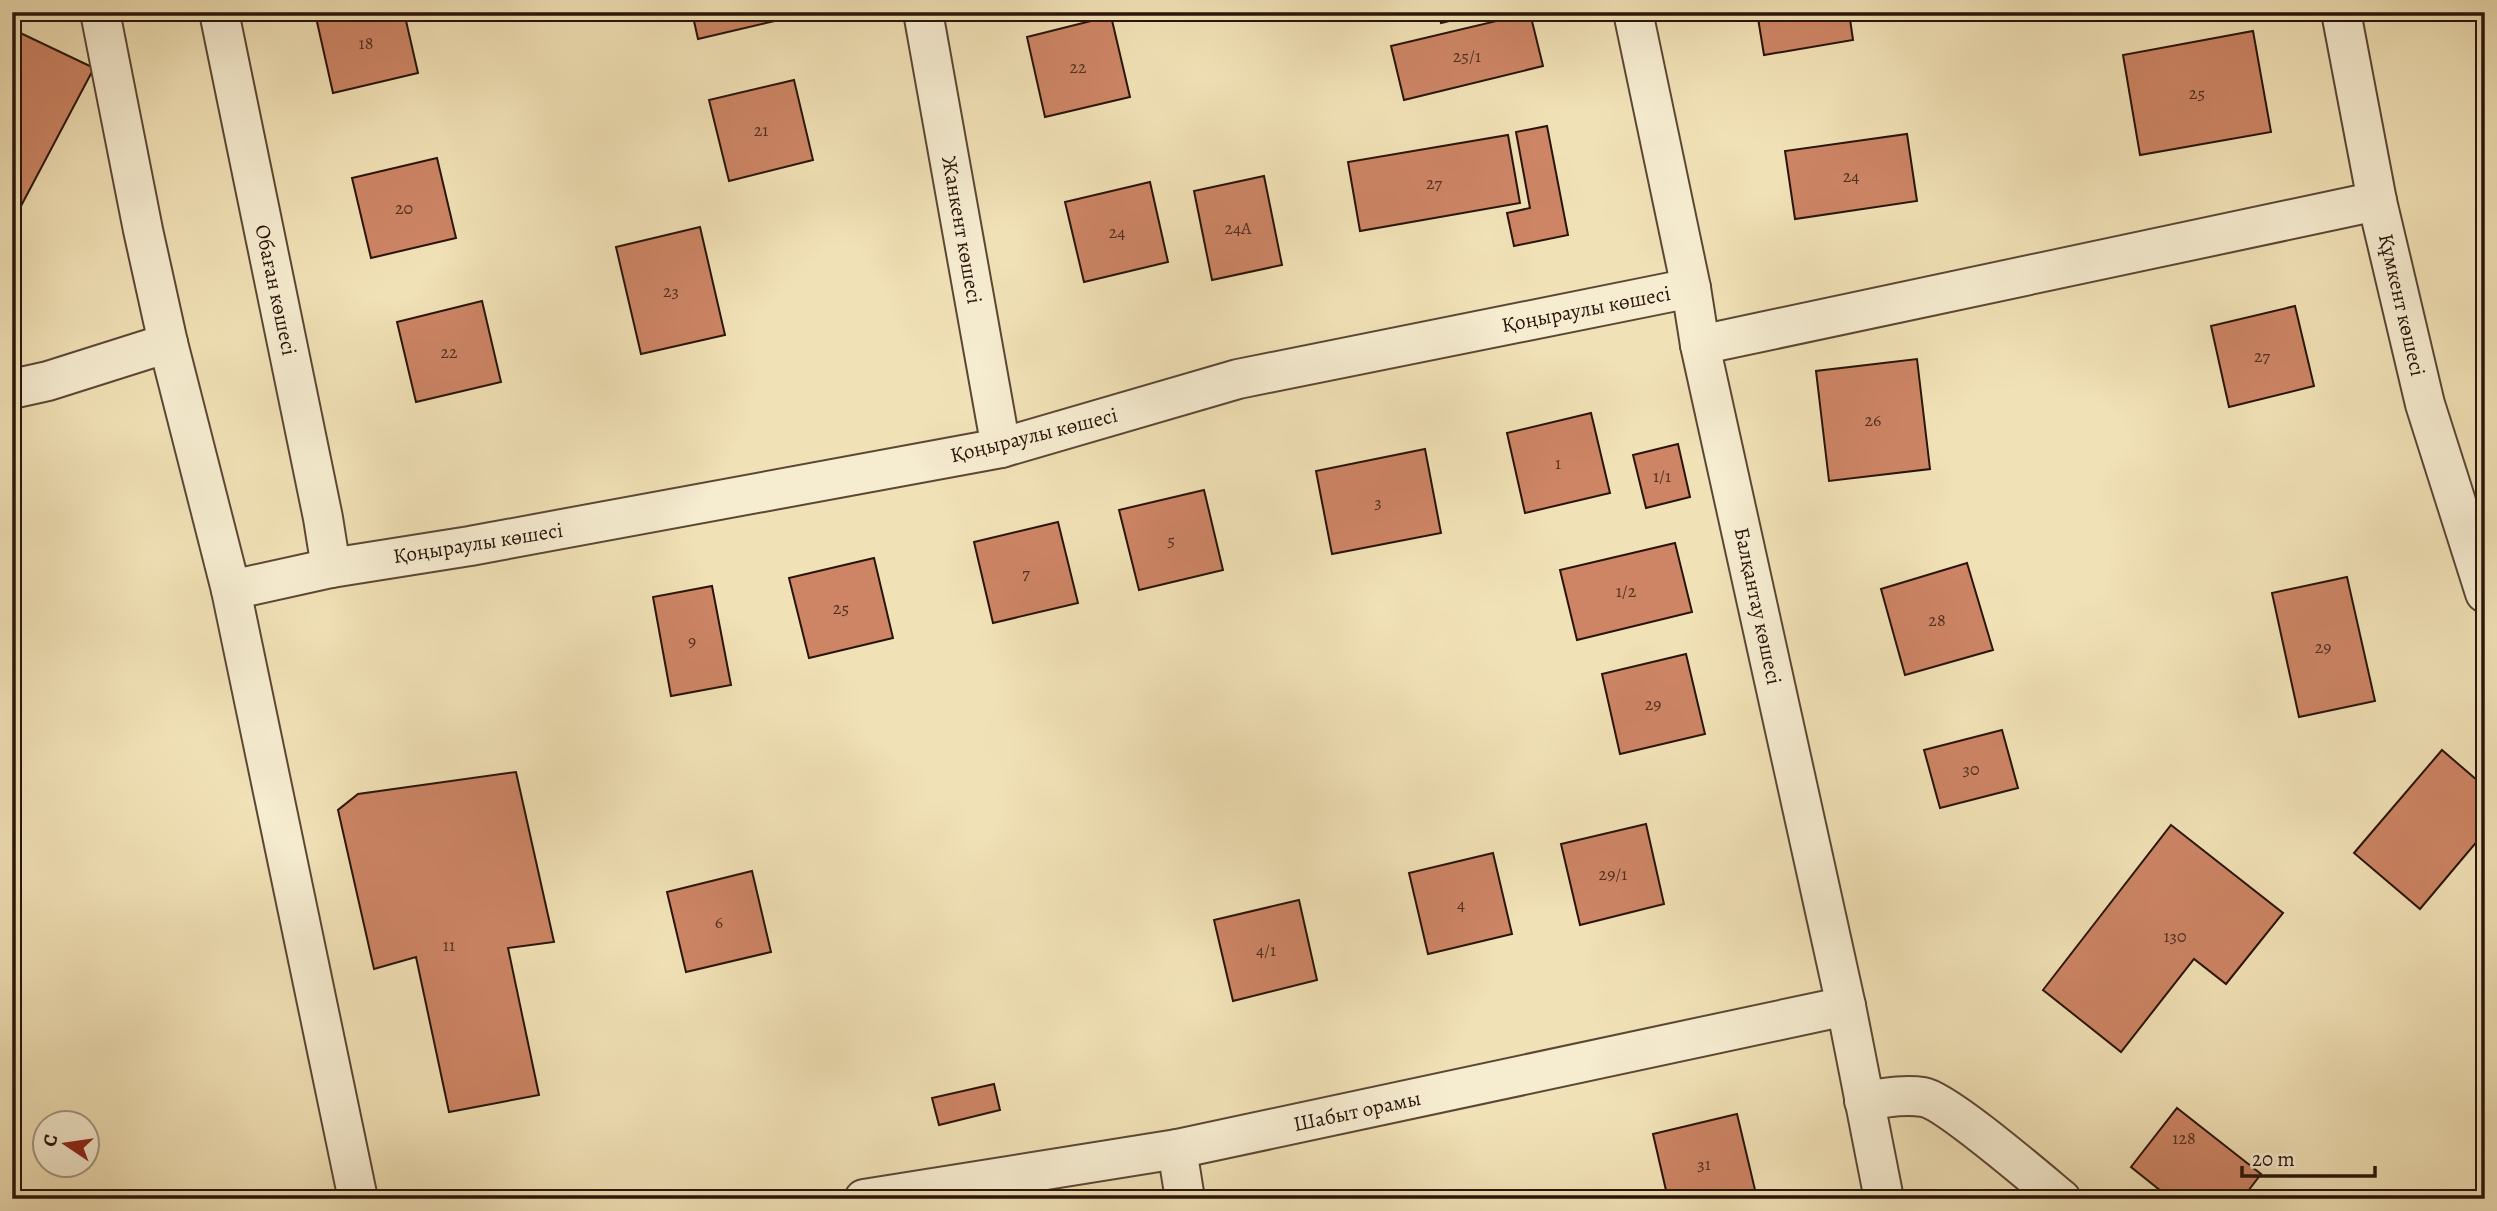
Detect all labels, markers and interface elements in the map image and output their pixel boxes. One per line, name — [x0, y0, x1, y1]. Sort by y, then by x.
house number: 18 — [359, 31, 373, 55]
house number: 25/1 — [1453, 44, 1481, 68]
house number: 22 — [1069, 55, 1087, 79]
house number: 25 — [2189, 81, 2205, 105]
house number: 21 — [754, 118, 768, 142]
street label: Жанкент көшесі — [935, 154, 989, 306]
house number: 24 — [1843, 164, 1859, 188]
house number: 27 — [1426, 171, 1442, 195]
house number: 20 — [395, 196, 413, 220]
house number: 24А — [1224, 216, 1252, 240]
house number: 24 — [1109, 220, 1125, 244]
street label: Обаған көшесі — [248, 222, 304, 358]
street label: Құмкент көшесі — [2372, 231, 2432, 379]
house number: 23 — [663, 279, 679, 303]
street label: Қоңыраулы көшесі — [1499, 279, 1673, 339]
house number: 22 — [440, 340, 458, 364]
house number: 27 — [2254, 344, 2270, 368]
street label: Қоңыраулы көшесі — [947, 401, 1121, 469]
house number: 26 — [1865, 408, 1881, 432]
house number: 1 — [1555, 451, 1561, 475]
house number: 1/1 — [1653, 464, 1671, 488]
house number: 3 — [1374, 490, 1382, 514]
street label: Қоңыраулы көшесі — [391, 516, 565, 570]
street label: Балқантау көшесі — [1728, 525, 1788, 687]
house number: 5 — [1167, 528, 1175, 552]
house number: 7 — [1022, 561, 1030, 585]
house number: 1/2 — [1616, 579, 1637, 603]
house number: 25 — [833, 596, 849, 620]
house number: 28 — [1928, 608, 1946, 632]
house number: 9 — [688, 629, 696, 653]
house number: 29 — [2315, 635, 2331, 659]
house number: 29 — [1645, 692, 1661, 716]
house number: 30 — [1962, 757, 1980, 781]
house number: 29/1 — [1599, 862, 1627, 886]
house number: 4 — [1457, 892, 1465, 916]
house number: 6 — [715, 910, 723, 934]
house number: 130 — [2163, 924, 2187, 948]
house number: 11 — [443, 933, 455, 957]
house number: 4/1 — [1256, 938, 1276, 962]
street label: Шабыт орамы — [1291, 1084, 1423, 1138]
north arrow — [32, 1110, 102, 1180]
house number: 128 — [2172, 1126, 2196, 1150]
text: С — [36, 1132, 64, 1149]
scale bar — [2242, 1134, 2374, 1178]
text: 20 m — [2252, 1145, 2295, 1173]
house number: 31 — [1697, 1152, 1711, 1176]

